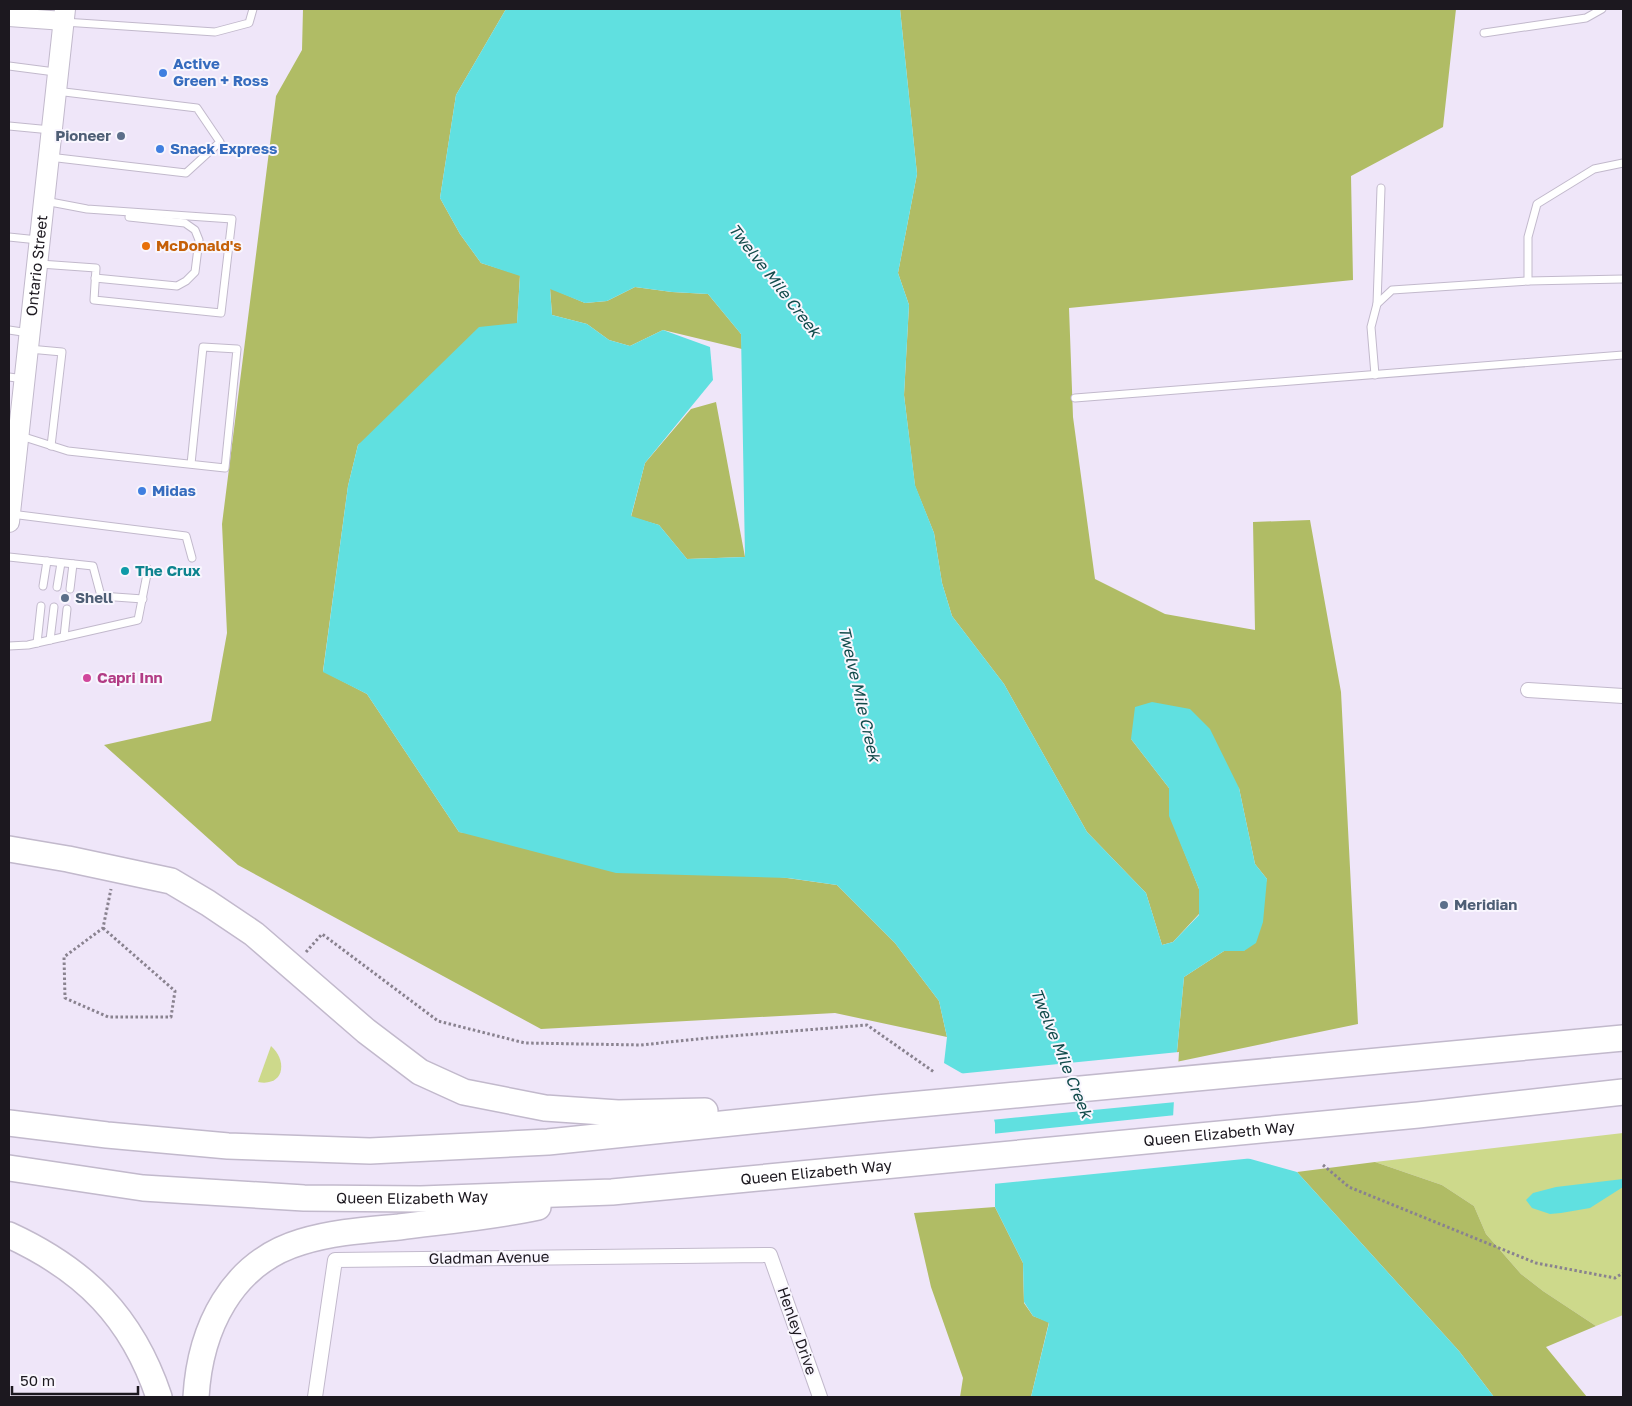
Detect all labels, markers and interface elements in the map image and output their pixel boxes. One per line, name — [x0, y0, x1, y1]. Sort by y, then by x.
place label: Active Green + Ross — [173, 54, 269, 89]
marker: Active Green + Ross — [157, 67, 169, 79]
place label: Pioneer — [55, 126, 111, 144]
marker: Pioneer — [115, 130, 127, 142]
place label: Snack Express — [170, 139, 277, 157]
marker: Snack Express — [154, 143, 166, 155]
street label: Ontario Street — [22, 214, 50, 317]
water label: Twelve Mile Creek — [725, 219, 827, 342]
place label: McDonald's — [156, 236, 242, 254]
marker: McDonald's — [140, 240, 152, 252]
place label: Midas — [152, 481, 196, 499]
marker: Midas — [136, 485, 148, 497]
place label: The Crux — [135, 561, 201, 579]
marker: The Crux — [119, 565, 131, 577]
place label: Shell — [75, 588, 113, 606]
marker: Shell — [59, 592, 71, 604]
water label: Twelve Mile Creek — [835, 624, 886, 765]
place label: Capri Inn — [97, 668, 163, 686]
marker: Capri Inn — [81, 672, 93, 684]
place label: Meridian — [1454, 895, 1517, 913]
marker: Meridian — [1438, 899, 1450, 911]
water label: Twelve Mile Creek — [1027, 985, 1098, 1123]
street label: Queen Elizabeth Way — [1143, 1117, 1296, 1149]
street label: Queen Elizabeth Way — [739, 1155, 893, 1188]
street label: Queen Elizabeth Way — [336, 1187, 489, 1207]
street label: Gladman Avenue — [428, 1247, 550, 1267]
street label: Henley Drive — [775, 1284, 821, 1377]
scale bar — [12, 1364, 139, 1396]
text: 50 m — [20, 1371, 55, 1389]

